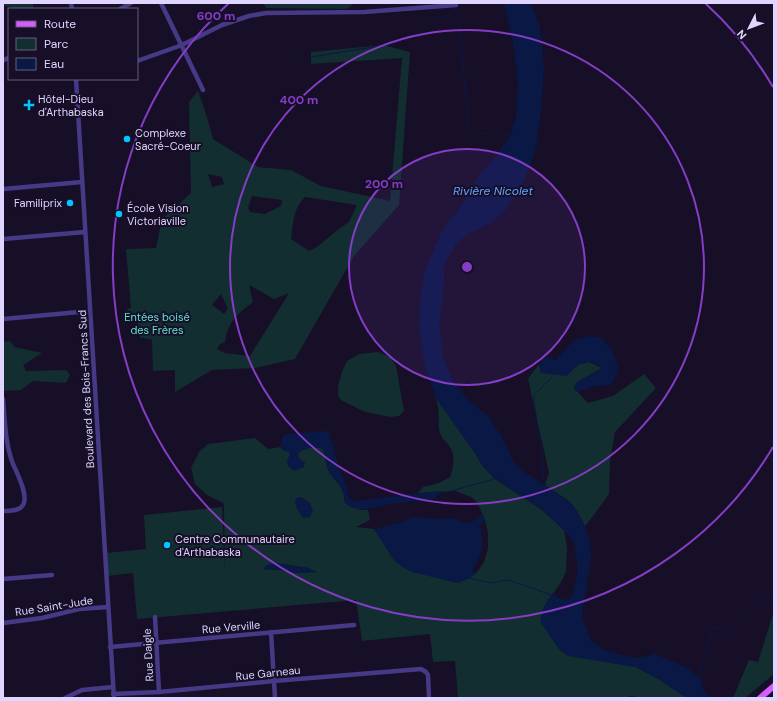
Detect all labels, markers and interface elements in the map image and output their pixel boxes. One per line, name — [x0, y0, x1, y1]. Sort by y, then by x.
legend — [8, 8, 138, 80]
text: 600 m — [197, 8, 235, 24]
north arrow — [729, 8, 769, 48]
text: Route — [44, 16, 76, 32]
text: N — [734, 27, 749, 42]
text: Parc — [44, 36, 68, 52]
text: Eau — [44, 56, 64, 72]
place label: Hôtel-Dieu d'Arthabaska — [38, 92, 104, 119]
text: 400 m — [280, 92, 318, 108]
marker: Hôtel-Dieu d'Arthabaska — [23, 99, 35, 111]
place label: Complexe Sacré-Coeur — [135, 126, 201, 153]
marker: Complexe Sacré-Coeur — [122, 134, 132, 144]
text: 200 m — [365, 176, 403, 192]
water label: Rivière Nicolet — [453, 183, 533, 199]
place label: Familiprix — [14, 196, 63, 210]
marker: Familiprix — [65, 198, 75, 208]
place label: École Vision Victoriaville — [127, 201, 189, 228]
marker: École Vision Victoriaville — [114, 209, 124, 219]
centre of rings — [460, 260, 474, 274]
street label: Boulevard des Bois-Francs Sud — [75, 309, 97, 469]
park label: Entées boisé des Frères — [124, 310, 190, 337]
place label: Centre Communautaire d'Arthabaska — [175, 532, 295, 559]
marker: Centre Communautaire d'Arthabaska — [162, 540, 172, 550]
street label: Rue Saint-Jude — [14, 593, 94, 619]
street label: Rue Verville — [201, 617, 261, 637]
street label: Rue Daigle — [140, 628, 156, 682]
street label: Rue Garneau — [235, 663, 301, 683]

